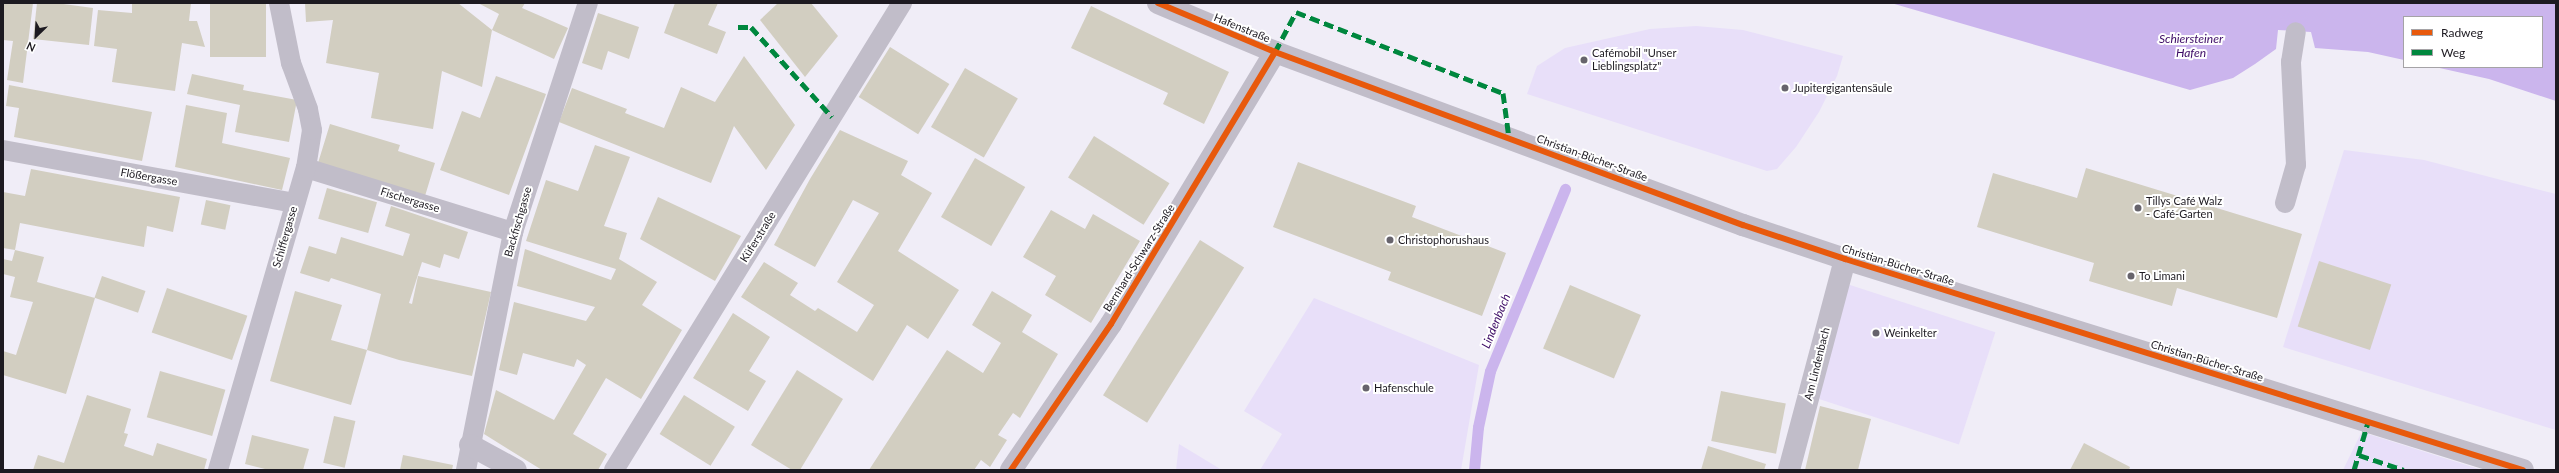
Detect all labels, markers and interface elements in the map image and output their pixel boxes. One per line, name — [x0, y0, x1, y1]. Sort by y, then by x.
street label: Hafenstraße — [1212, 11, 1272, 45]
north arrow — [16, 16, 56, 56]
legend — [2403, 16, 2543, 68]
text: Radweg — [2441, 25, 2483, 40]
water label: Schiersteiner Hafen — [2159, 32, 2223, 60]
text: N — [24, 40, 37, 55]
text: Weg — [2441, 45, 2465, 60]
place label: Cafémobil "Unser Lieblingsplatz" — [1592, 47, 1676, 73]
marker: Cafémobil "Unser Lieblingsplatz" — [1579, 55, 1589, 65]
place label: Jupitergigantensäule — [1793, 81, 1892, 95]
marker: Jupitergigantensäule — [1780, 83, 1790, 93]
street label: Christian-Bücher-Straße — [1535, 132, 1649, 184]
street label: Flößergasse — [120, 166, 178, 188]
street label: Fischergasse — [379, 185, 441, 215]
street label: Backfischgasse — [502, 185, 534, 259]
place label: Tillys Café Walz - Café-Garten — [2146, 195, 2222, 221]
street label: Bernhard-Schwarz-Straße — [1101, 202, 1177, 314]
marker: Tillys Café Walz - Café-Garten — [2133, 203, 2143, 213]
street label: Schiffergasse — [270, 205, 300, 269]
street label: Küferstraße — [737, 209, 779, 265]
place label: Christophorushaus — [1398, 233, 1489, 247]
marker: Christophorushaus — [1385, 235, 1395, 245]
street label: Christian-Bücher-Straße — [1840, 242, 1956, 288]
place label: To Limani — [2139, 269, 2185, 283]
marker: To Limani — [2126, 271, 2136, 281]
water label: Lindenbach — [1479, 292, 1513, 350]
street label: Am Lindenbach — [1802, 326, 1832, 402]
place label: Weinkelter — [1884, 326, 1937, 340]
marker: Weinkelter — [1871, 328, 1881, 338]
street label: Christian-Bücher-Straße — [2149, 338, 2265, 384]
place label: Hafenschule — [1374, 381, 1434, 395]
marker: Hafenschule — [1361, 383, 1371, 393]

